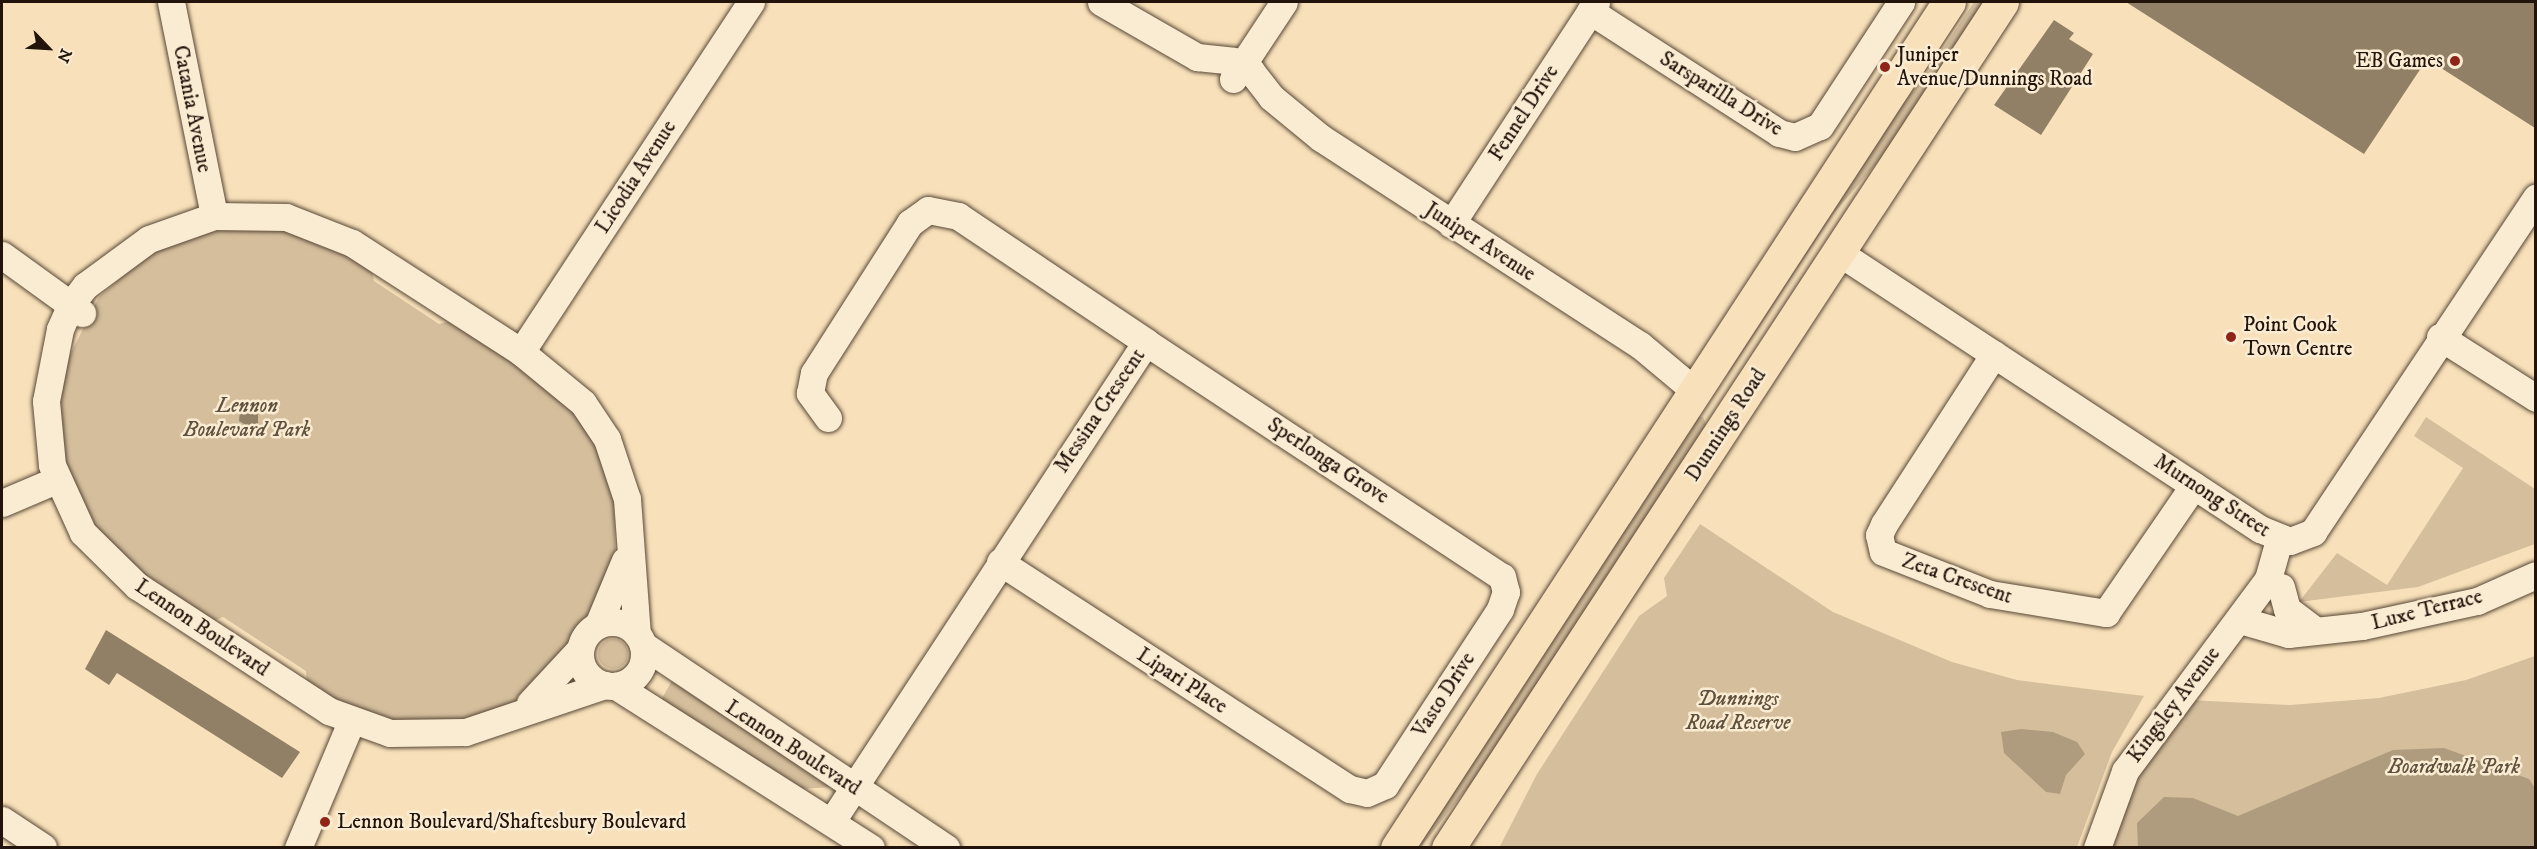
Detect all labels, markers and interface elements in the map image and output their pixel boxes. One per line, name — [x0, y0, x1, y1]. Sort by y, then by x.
north arrow — [18, 18, 78, 78]
place label: Juniper Avenue/Dunnings Road — [1897, 42, 2093, 92]
street label: Catania Avenue — [167, 43, 217, 175]
text: N — [52, 45, 76, 66]
street label: Sarsparilla Drive — [1655, 46, 1787, 142]
place label: EB Games — [2355, 48, 2443, 74]
marker: EB Games — [2448, 54, 2462, 68]
street label: Fennel Drive — [1484, 60, 1564, 166]
marker: Juniper Avenue/Dunnings Road — [1878, 60, 1892, 74]
street label: Licodia Avenue — [590, 116, 682, 238]
street label: Juniper Avenue — [1420, 197, 1540, 287]
place label: Point Cook Town Centre — [2243, 312, 2353, 362]
marker: Point Cook Town Centre — [2224, 330, 2238, 344]
street label: Messina Crescent — [1049, 344, 1151, 478]
street label: Dunnings Road — [1680, 364, 1772, 486]
park label: Lennon Boulevard Park — [184, 393, 310, 443]
street label: Sperlonga Grove — [1263, 412, 1393, 510]
street label: Murnong Street — [2149, 449, 2275, 543]
street label: Zeta Crescent — [1899, 548, 2015, 610]
street label: Lennon Boulevard — [130, 574, 274, 682]
street label: Luxe Terrace — [2369, 584, 2485, 636]
street label: Lipari Place — [1132, 642, 1232, 720]
street label: Kingsley Avenue — [2122, 642, 2226, 768]
street label: Vasto Drive — [1407, 648, 1481, 742]
park label: Dunnings Road Reserve — [1686, 686, 1790, 736]
street label: Lennon Boulevard — [721, 695, 865, 801]
park label: Boardwalk Park — [2388, 754, 2520, 780]
place label: Lennon Boulevard/Shaftesbury Boulevard — [337, 809, 686, 835]
marker: Lennon Boulevard/Shaftesbury Boulevard — [318, 815, 332, 829]

